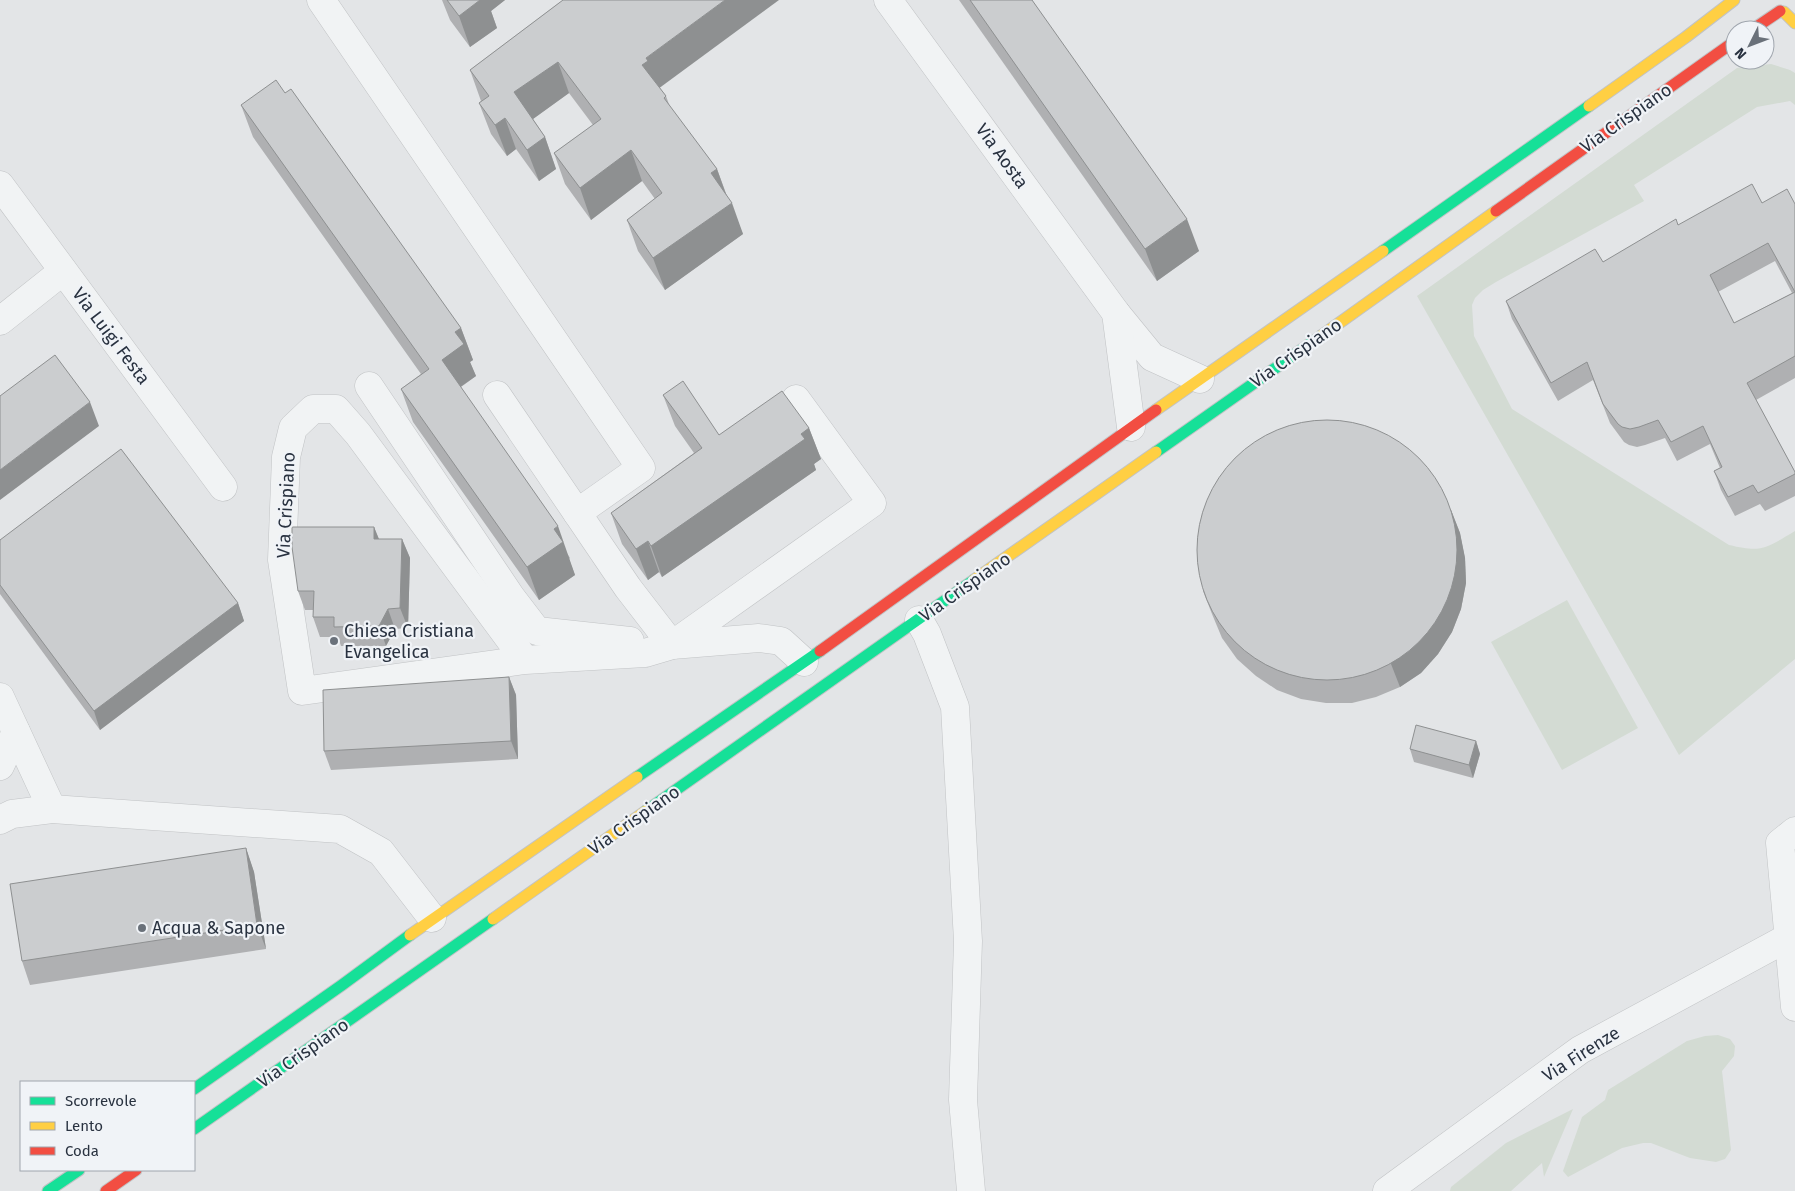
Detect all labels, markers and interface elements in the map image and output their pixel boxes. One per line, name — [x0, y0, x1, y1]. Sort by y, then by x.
north arrow — [1725, 20, 1775, 70]
text: N — [1731, 44, 1750, 63]
street label: Via Crispiano — [1576, 78, 1676, 158]
street label: Via Aosta — [971, 119, 1033, 193]
street label: Via Luigi Festa — [67, 283, 155, 389]
street label: Via Crispiano — [1246, 313, 1346, 393]
street label: Via Crispiano — [272, 451, 300, 559]
street label: Via Crispiano — [915, 547, 1015, 627]
place label: Chiesa Cristiana Evangelica — [344, 620, 474, 663]
marker: Chiesa Cristiana Evangelica — [328, 635, 340, 647]
street label: Via Crispiano — [584, 780, 684, 860]
place label: Acqua & Sapone — [152, 917, 285, 939]
marker: Acqua & Sapone — [136, 922, 148, 934]
street label: Via Crispiano — [253, 1013, 353, 1093]
street label: Via Firenze — [1538, 1022, 1624, 1086]
legend — [20, 1081, 195, 1171]
text: Scorrevole — [65, 1092, 137, 1110]
text: Lento — [65, 1117, 103, 1135]
text: Coda — [65, 1142, 99, 1160]

